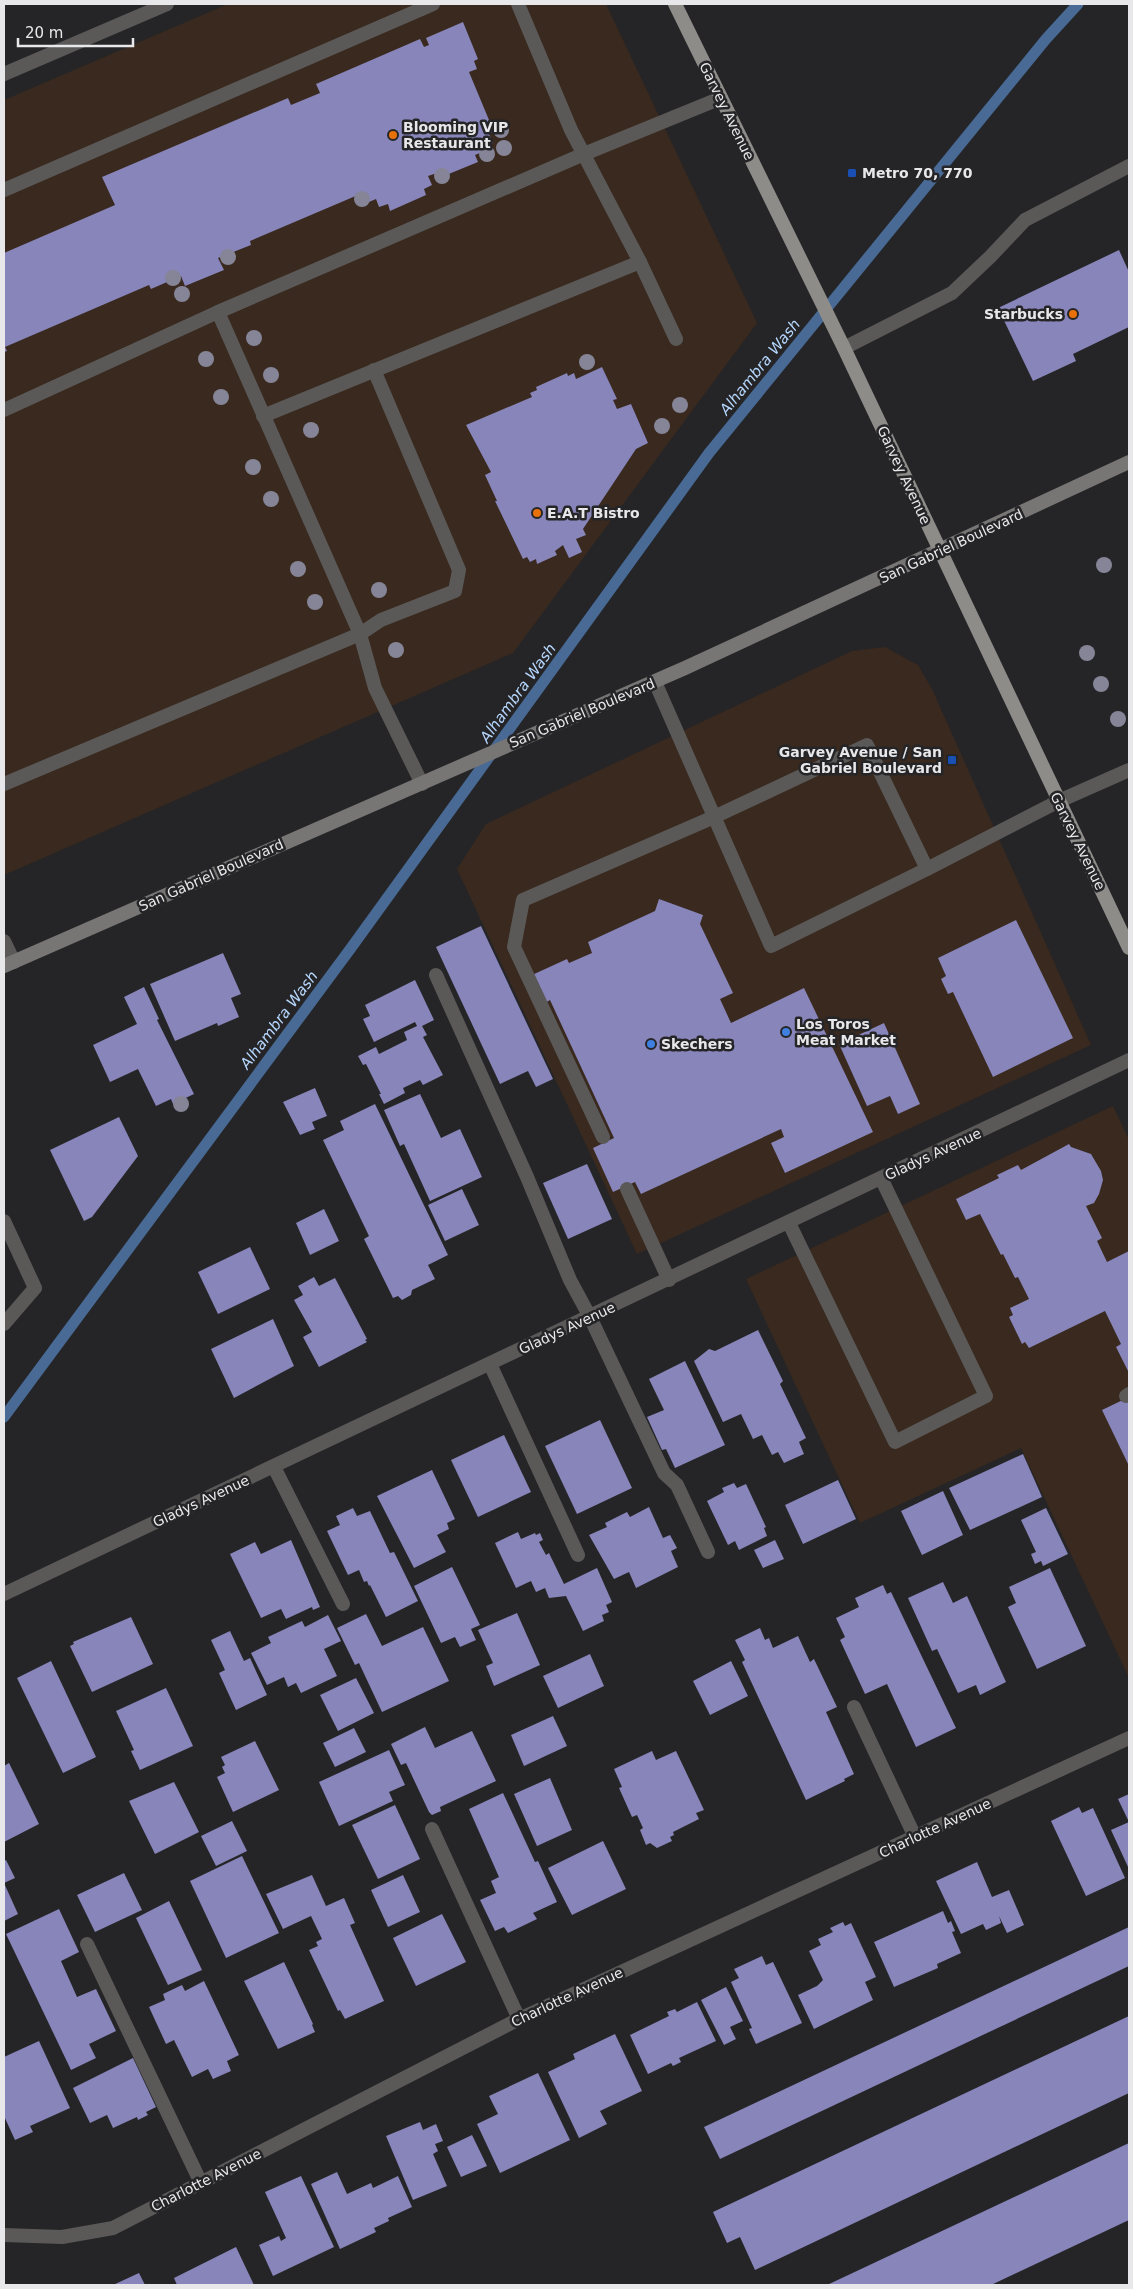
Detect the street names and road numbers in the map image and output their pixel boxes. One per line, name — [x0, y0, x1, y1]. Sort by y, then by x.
street label: Garvey Avenue — [696, 59, 758, 163]
street label: Garvey Avenue — [874, 423, 934, 527]
street label: San Gabriel Boulevard — [877, 506, 1025, 586]
street label: San Gabriel Boulevard — [507, 675, 657, 751]
street label: Garvey Avenue — [1047, 789, 1109, 893]
street label: San Gabriel Boulevard — [136, 836, 286, 914]
street label: Gladys Avenue — [882, 1125, 984, 1183]
street label: Gladys Avenue — [516, 1299, 618, 1357]
street label: Gladys Avenue — [150, 1472, 252, 1530]
street label: Charlotte Avenue — [877, 1795, 993, 1861]
street label: Charlotte Avenue — [509, 1964, 625, 2030]
street label: Charlotte Avenue — [148, 2145, 264, 2215]

